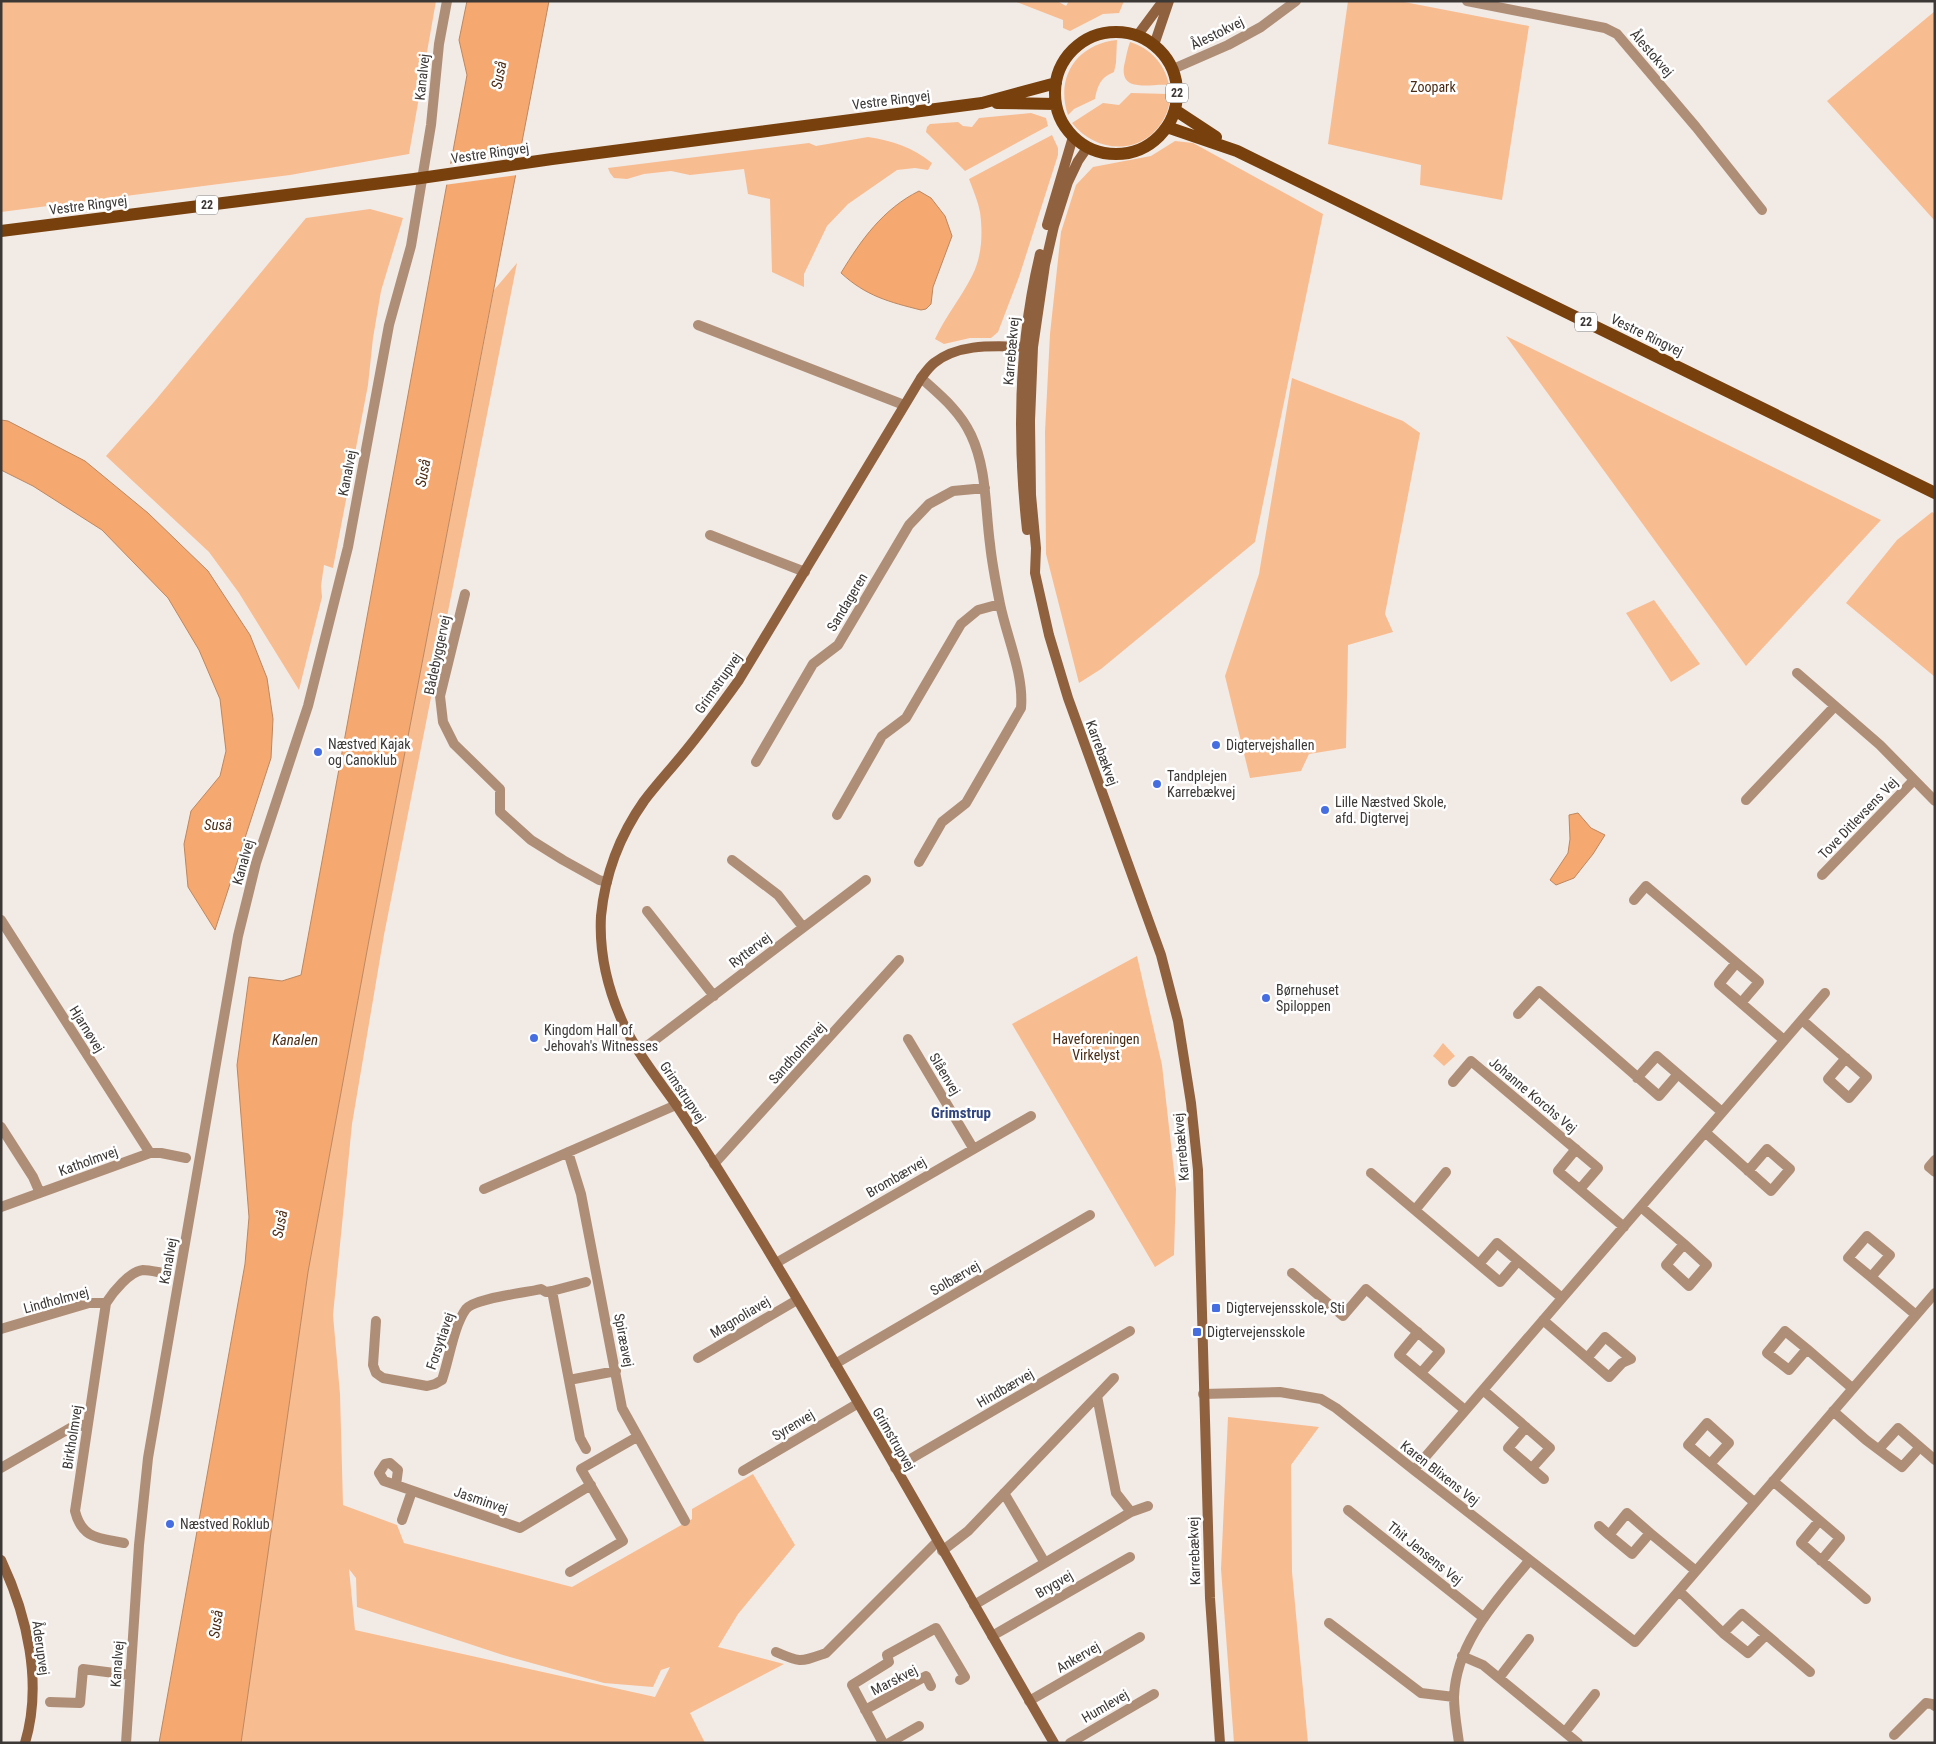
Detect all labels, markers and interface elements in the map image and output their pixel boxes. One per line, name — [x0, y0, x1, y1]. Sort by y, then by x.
street label: Ålestokvej — [1187, 12, 1246, 53]
street label: Ålestokvej — [1627, 26, 1678, 80]
street label: Kanalvej — [412, 53, 432, 101]
water label: Suså — [487, 59, 511, 91]
park label: Zoopark — [1410, 79, 1456, 95]
road number: 22 — [1166, 84, 1188, 102]
street label: Vestre Ringvej — [851, 87, 931, 113]
street label: Vestre Ringvej — [450, 140, 530, 166]
street label: Vestre Ringvej — [48, 192, 128, 218]
road number: 22 — [196, 196, 218, 214]
street label: Vestre Ringvej — [1608, 311, 1686, 359]
road number: 22 — [1575, 313, 1597, 332]
street label: Karrebækvej — [1000, 316, 1022, 386]
street label: Kanalvej — [335, 449, 359, 497]
water label: Suså — [411, 457, 435, 489]
street label: Sandageren — [823, 570, 871, 634]
street label: Bådebyggervej — [421, 614, 453, 696]
street label: Grimstrupvej — [691, 650, 745, 716]
street label: Karrebækvej — [1083, 718, 1121, 788]
place label: Næstved Kajak og Canoklub — [328, 736, 411, 768]
place label: Digtervejshallen — [1226, 737, 1314, 753]
marker: Digtervejshallen — [1210, 739, 1222, 751]
marker: Næstved Kajak og Canoklub — [312, 746, 324, 758]
place label: Tandplejen Karrebækvej — [1167, 768, 1235, 800]
street label: Tove Ditlevsens Vej — [1815, 774, 1901, 862]
marker: Tandplejen Karrebækvej — [1151, 778, 1163, 790]
place label: Lille Næstved Skole, afd. Digtervej — [1335, 794, 1446, 826]
marker: Lille Næstved Skole, afd. Digtervej — [1319, 804, 1331, 816]
water label: Suså — [204, 816, 232, 834]
street label: Kanalvej — [229, 837, 257, 887]
street label: Ryttervej — [726, 929, 774, 971]
place label: Børnehuset Spiloppen — [1276, 982, 1339, 1014]
marker: Børnehuset Spiloppen — [1260, 992, 1272, 1004]
street label: Hjarnøvej — [66, 1003, 108, 1055]
street label: Sandholmsvej — [765, 1019, 829, 1087]
place label: Kingdom Hall of Jehovah's Witnesses — [544, 1022, 658, 1054]
water label: Kanalen — [272, 1031, 318, 1049]
park label: Haveforeningen Virkelyst — [1053, 1031, 1139, 1063]
marker: Kingdom Hall of Jehovah's Witnesses — [528, 1032, 540, 1044]
street label: Slåenvej — [926, 1050, 964, 1098]
street label: Johanne Korchs Vej — [1486, 1054, 1580, 1136]
street label: Grimstrupvej — [657, 1058, 709, 1126]
district label: Grimstrup — [931, 1104, 991, 1122]
street label: Karrebækvej — [1170, 1112, 1192, 1182]
street label: Katholmvej — [56, 1143, 120, 1179]
street label: Brombærvej — [863, 1153, 929, 1201]
water label: Suså — [268, 1208, 292, 1240]
street label: Kanalvej — [156, 1237, 180, 1285]
street label: Solbærvej — [927, 1257, 983, 1299]
street label: Lindholmvej — [22, 1284, 90, 1316]
street label: Magnoliavej — [707, 1293, 773, 1341]
place label: Digtervejensskole, Sti — [1226, 1300, 1345, 1316]
marker: Digtervejensskole, Sti — [1210, 1302, 1222, 1314]
street label: Forsytiavej — [423, 1310, 457, 1372]
street label: Spiræavej — [611, 1312, 637, 1368]
place label: Digtervejensskole — [1207, 1324, 1305, 1340]
marker: Digtervejensskole — [1191, 1326, 1203, 1338]
street label: Hindbærvej — [974, 1365, 1036, 1411]
street label: Birkholmvej — [59, 1404, 85, 1470]
street label: Grimstrupvej — [870, 1405, 918, 1473]
street label: Syrenvej — [769, 1406, 817, 1444]
street label: Karen Blixens Vej — [1398, 1437, 1482, 1509]
street label: Jasminvej — [452, 1483, 510, 1517]
place label: Næstved Roklub — [180, 1516, 270, 1532]
street label: Karrebækvej — [1185, 1517, 1203, 1585]
marker: Næstved Roklub — [164, 1518, 176, 1530]
street label: Thit Jensens Vej — [1384, 1518, 1466, 1588]
street label: Brygvej — [1033, 1567, 1075, 1601]
water label: Suså — [205, 1609, 227, 1639]
street label: Åderupvej — [29, 1619, 54, 1676]
street label: Ankervej — [1053, 1638, 1103, 1676]
street label: Kanalvej — [107, 1640, 127, 1688]
street label: Marskvej — [868, 1662, 920, 1698]
street label: Humlevej — [1079, 1686, 1131, 1726]

